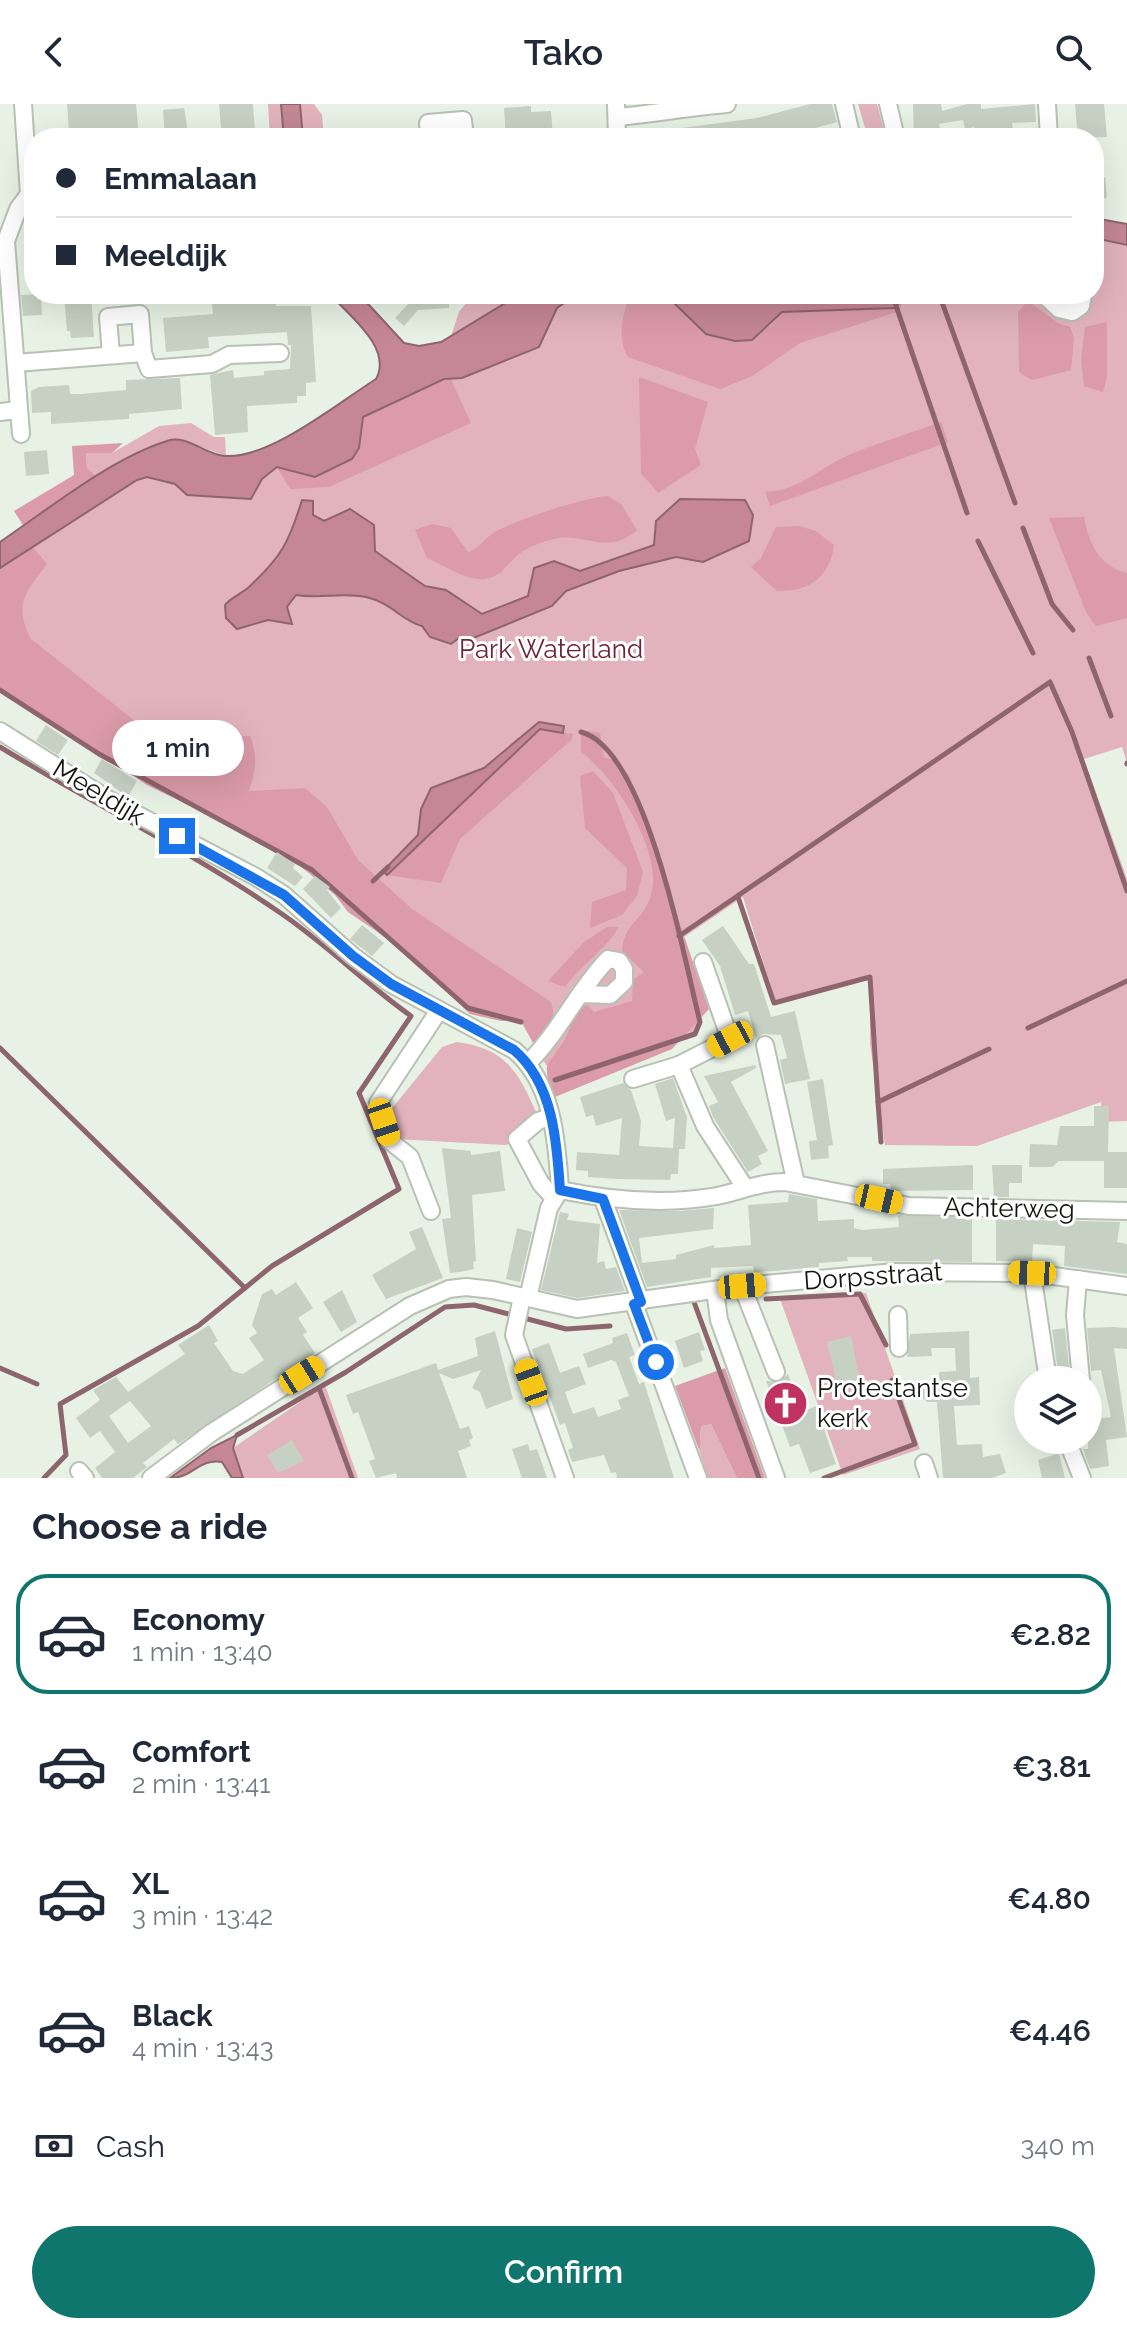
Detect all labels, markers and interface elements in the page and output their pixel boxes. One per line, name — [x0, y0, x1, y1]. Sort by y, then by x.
icon: back — [32, 30, 76, 74]
icon: search — [1051, 30, 1095, 74]
text: Tako — [524, 31, 603, 73]
text: Emmalaan — [104, 161, 257, 196]
text: Meeldijk — [104, 238, 227, 273]
park label: Park Waterland — [459, 634, 643, 664]
callout: 1 min — [111, 720, 243, 776]
text: 1 min — [146, 733, 210, 763]
street label: Meeldijk — [48, 753, 150, 831]
route end — [159, 818, 195, 854]
car — [703, 1017, 757, 1061]
car — [365, 1095, 403, 1149]
car — [853, 1182, 905, 1216]
street label: Achterweg — [943, 1192, 1075, 1224]
street label: Dorpsstraat — [803, 1256, 944, 1296]
car — [1008, 1260, 1056, 1286]
car — [717, 1272, 767, 1300]
route start — [638, 1344, 674, 1380]
car — [275, 1352, 329, 1398]
car — [512, 1355, 550, 1409]
map controls — [1014, 1366, 1102, 1454]
button: layers — [1014, 1366, 1102, 1454]
place label: Protestantse kerk — [817, 1373, 968, 1433]
church icon: Protestantse kerk — [762, 1379, 810, 1427]
text: Choose a ride — [32, 1505, 267, 1547]
icon: car — [36, 1598, 108, 1670]
text: Economy — [132, 1602, 265, 1637]
text: €2.82 — [1010, 1617, 1091, 1652]
text: 1 min · 13:40 — [132, 1637, 273, 1667]
icon: car — [36, 1730, 108, 1802]
text: Comfort — [132, 1734, 251, 1769]
text: €3.81 — [1012, 1749, 1091, 1784]
text: 2 min · 13:41 — [132, 1769, 270, 1799]
icon: car — [36, 1862, 108, 1934]
text: XL — [132, 1866, 169, 1901]
text: €4.80 — [1007, 1881, 1091, 1916]
text: 3 min · 13:42 — [132, 1901, 273, 1931]
icon: car — [36, 1994, 108, 2066]
text: Black — [132, 1998, 213, 2033]
text: €4.46 — [1009, 2013, 1091, 2048]
text: 4 min · 13:43 — [132, 2033, 274, 2063]
icon: cash — [32, 2124, 76, 2168]
text: Cash — [96, 2129, 165, 2164]
text: 340 m — [1020, 2131, 1095, 2161]
button: Confirm — [32, 2226, 1095, 2318]

